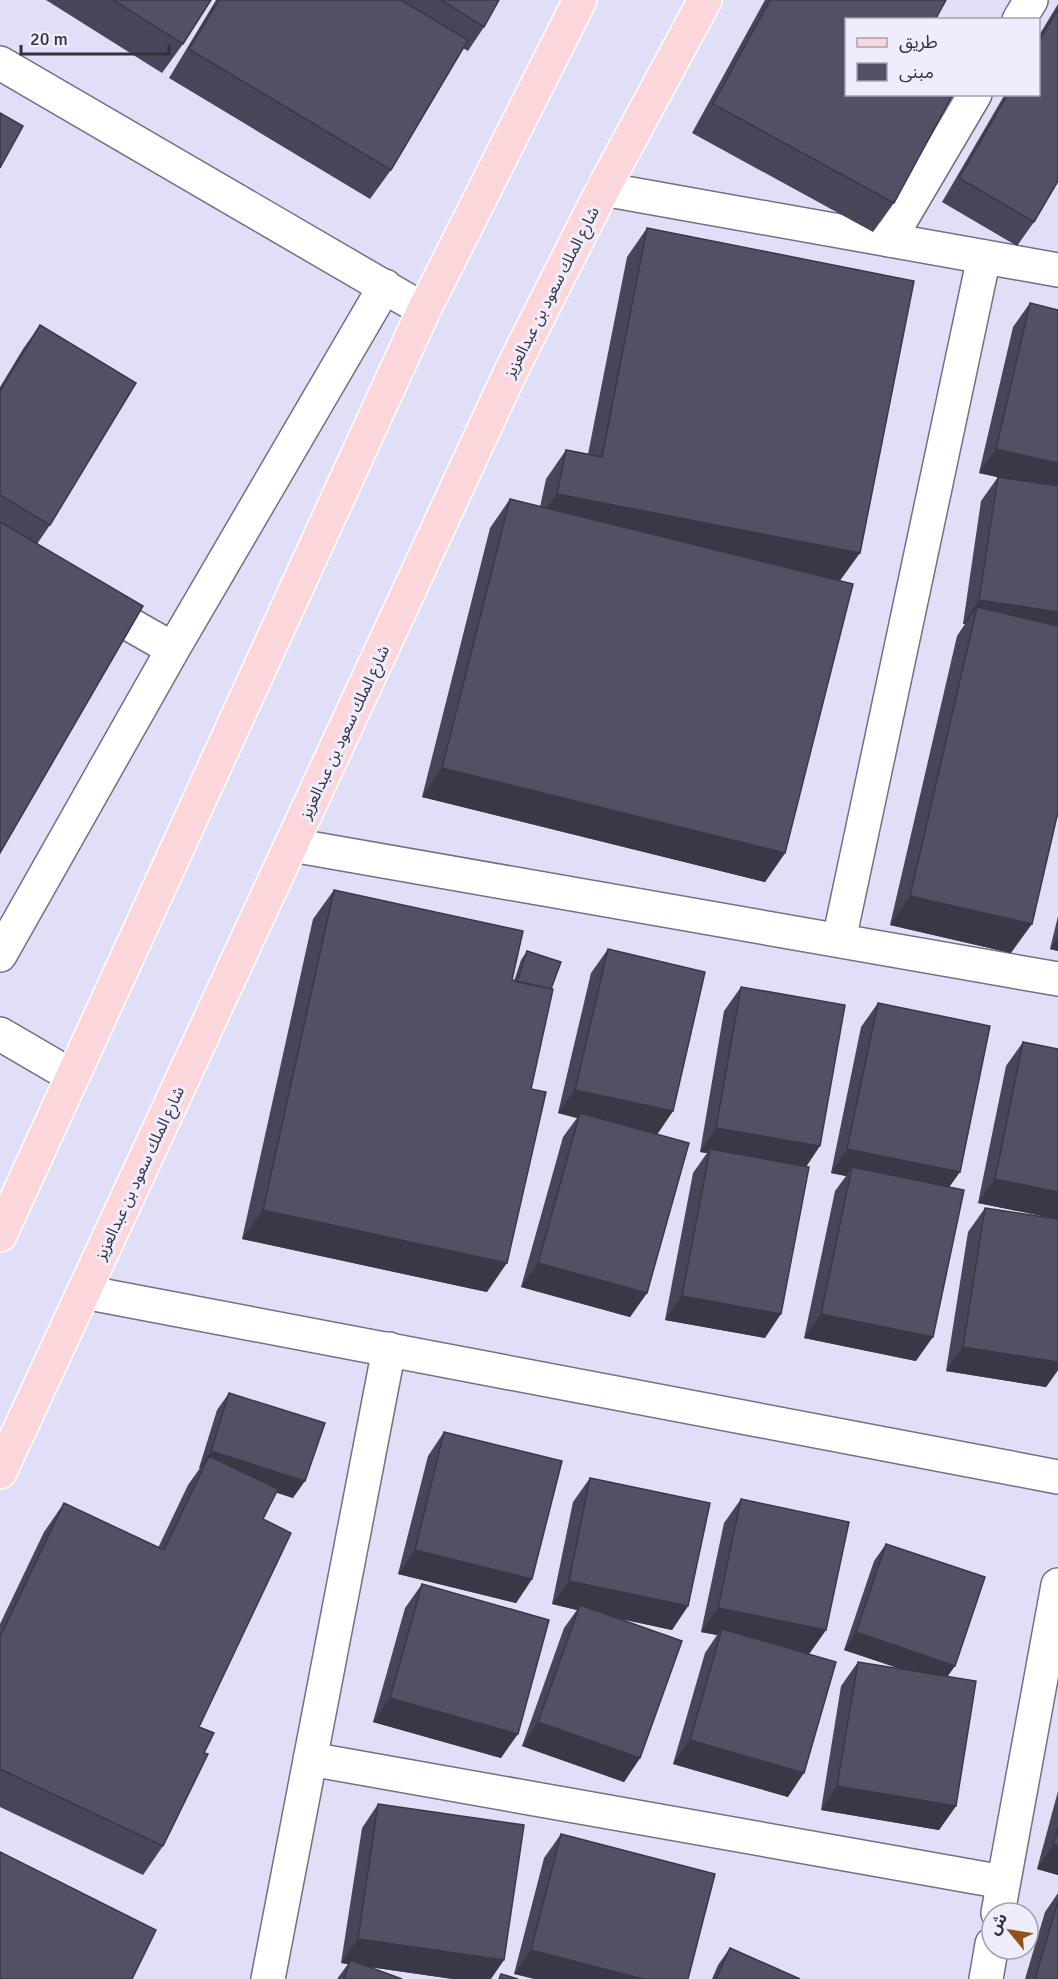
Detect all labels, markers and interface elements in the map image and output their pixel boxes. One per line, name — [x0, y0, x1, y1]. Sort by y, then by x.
scale bar — [21, 18, 170, 56]
legend — [845, 18, 1040, 96]
text: 20 m — [30, 28, 68, 50]
text: طريق — [899, 31, 938, 53]
text: مبنى — [899, 61, 934, 83]
street label: شارع الملك سعود بن عبدالعزيز — [500, 204, 606, 383]
street label: شارع الملك سعود بن عبدالعزيز — [295, 642, 396, 824]
street label: شارع الملك سعود بن عبدالعزيز — [90, 1083, 191, 1265]
north arrow — [980, 1901, 1040, 1961]
text: ش — [984, 1909, 1012, 1938]

